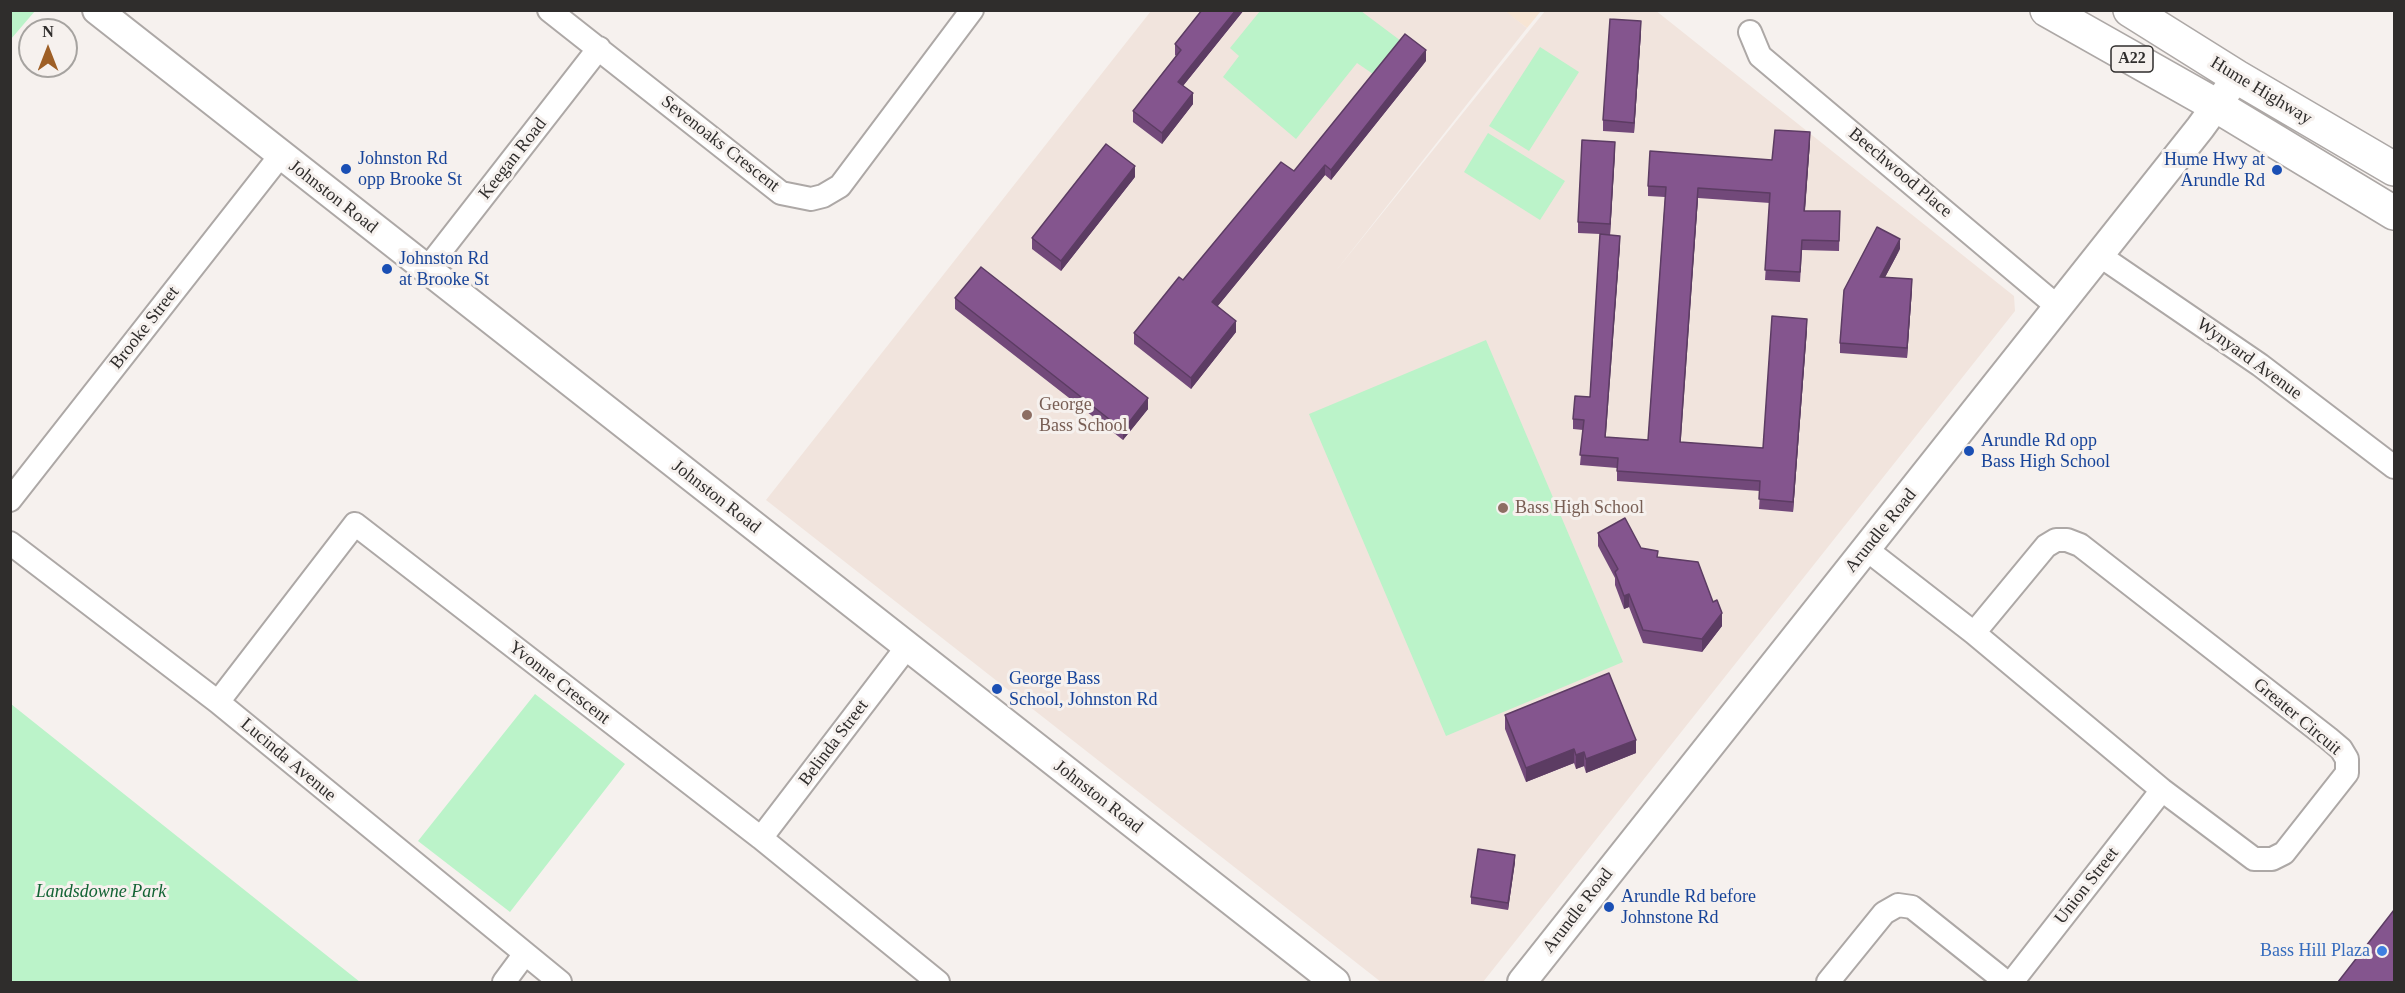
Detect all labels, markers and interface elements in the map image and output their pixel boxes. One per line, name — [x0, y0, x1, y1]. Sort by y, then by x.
north arrow — [18, 18, 78, 78]
text: N — [42, 23, 54, 40]
road number: A22 — [2111, 46, 2153, 72]
street label: Hume Highway — [2206, 52, 2316, 130]
street label: Sevenoaks Crescent — [656, 91, 784, 197]
street label: Keegan Road — [474, 114, 552, 204]
street label: Beechwood Place — [1844, 123, 1956, 223]
place label: Johnston Rd opp Brooke St — [358, 148, 462, 190]
place label: Hume Hwy at Arundle Rd — [2164, 149, 2265, 192]
street label: Johnston Road — [284, 156, 382, 238]
marker: Johnston Rd opp Brooke St — [339, 162, 353, 176]
marker: Hume Hwy at Arundle Rd — [2270, 163, 2284, 177]
place label: Johnston Rd at Brooke St — [399, 248, 489, 290]
marker: Johnston Rd at Brooke St — [380, 262, 394, 276]
street label: Brooke Street — [106, 282, 184, 374]
street label: Wynyard Avenue — [2192, 314, 2306, 404]
place label: George Bass School — [1039, 394, 1128, 436]
marker: George Bass School — [1020, 408, 1034, 422]
place label: Arundle Rd opp Bass High School — [1981, 430, 2110, 472]
marker: Arundle Rd opp Bass High School — [1962, 444, 1976, 458]
street label: Johnston Road — [667, 456, 765, 538]
street label: Arundle Road — [1841, 485, 1921, 577]
place label: Bass High School — [1515, 497, 1644, 519]
marker: Bass High School — [1496, 501, 1510, 515]
street label: Yvonne Crescent — [504, 637, 614, 729]
place label: George Bass School, Johnston Rd — [1009, 668, 1158, 710]
street label: Greater Circuit — [2249, 674, 2345, 760]
marker: George Bass School, Johnston Rd — [990, 682, 1004, 696]
street label: Belinda Street — [795, 696, 873, 790]
street label: Lucinda Avenue — [236, 714, 340, 806]
street label: Johnston Road — [1049, 756, 1147, 838]
street label: Union Street — [2050, 843, 2124, 929]
street label: Arundle Road — [1538, 864, 1618, 958]
park label: Landsdowne Park — [36, 881, 166, 903]
place label: Arundle Rd before Johnstone Rd — [1621, 886, 1756, 928]
marker: Arundle Rd before Johnstone Rd — [1602, 900, 1616, 914]
place label: Bass Hill Plaza — [2260, 940, 2370, 962]
marker: Bass Hill Plaza — [2375, 944, 2389, 958]

